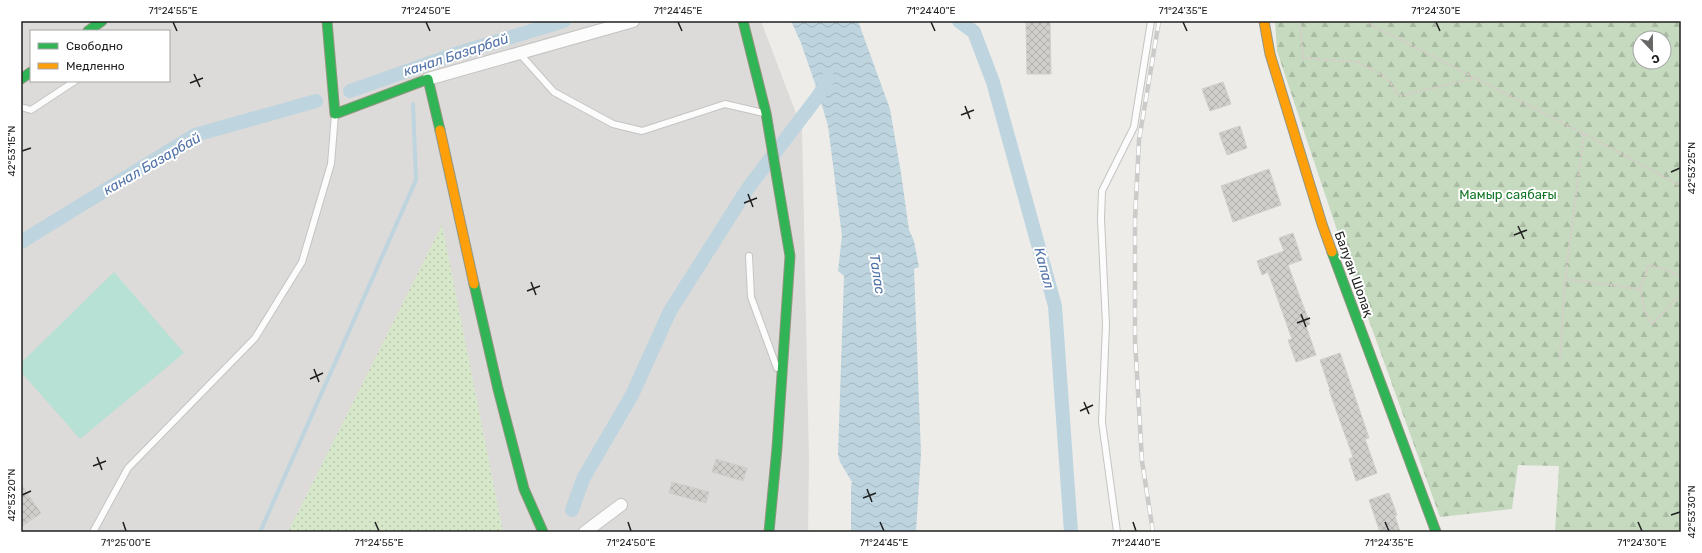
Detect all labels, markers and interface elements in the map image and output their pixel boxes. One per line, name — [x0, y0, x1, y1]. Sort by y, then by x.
text: 71°24'55"E — [149, 5, 197, 17]
text: 71°24'50"E — [401, 5, 451, 17]
text: 71°24'45"E — [654, 5, 702, 17]
text: 71°24'40"E — [906, 5, 956, 17]
text: 71°24'35"E — [1159, 5, 1207, 17]
text: 71°24'30"E — [1411, 5, 1461, 17]
legend — [30, 30, 170, 82]
water label: канал Базарбай — [401, 30, 511, 80]
north arrow — [1632, 30, 1672, 70]
text: Свободно — [66, 39, 123, 53]
text: С — [1649, 51, 1662, 66]
text: Медленно — [66, 59, 125, 73]
text: 42°53'15"N — [6, 125, 18, 177]
water label: канал Базарбай — [100, 129, 204, 199]
text: 42°53'25"N — [1686, 142, 1698, 194]
park label: Мамыр саябағы — [1459, 187, 1557, 202]
street label: Балуан Шолақ — [1332, 229, 1377, 320]
water label: Капал — [1030, 246, 1058, 290]
water label: Талас — [865, 253, 889, 296]
text: 42°53'20"N — [6, 468, 18, 522]
text: 42°53'30"N — [1686, 485, 1698, 539]
text: 71°25'00"E — [101, 537, 151, 549]
text: 71°24'55"E — [355, 537, 403, 549]
text: 71°24'50"E — [606, 537, 656, 549]
text: 71°24'45"E — [860, 537, 908, 549]
text: 71°24'40"E — [1111, 537, 1161, 549]
text: 71°24'35"E — [1365, 537, 1413, 549]
text: 71°24'30"E — [1617, 537, 1667, 549]

